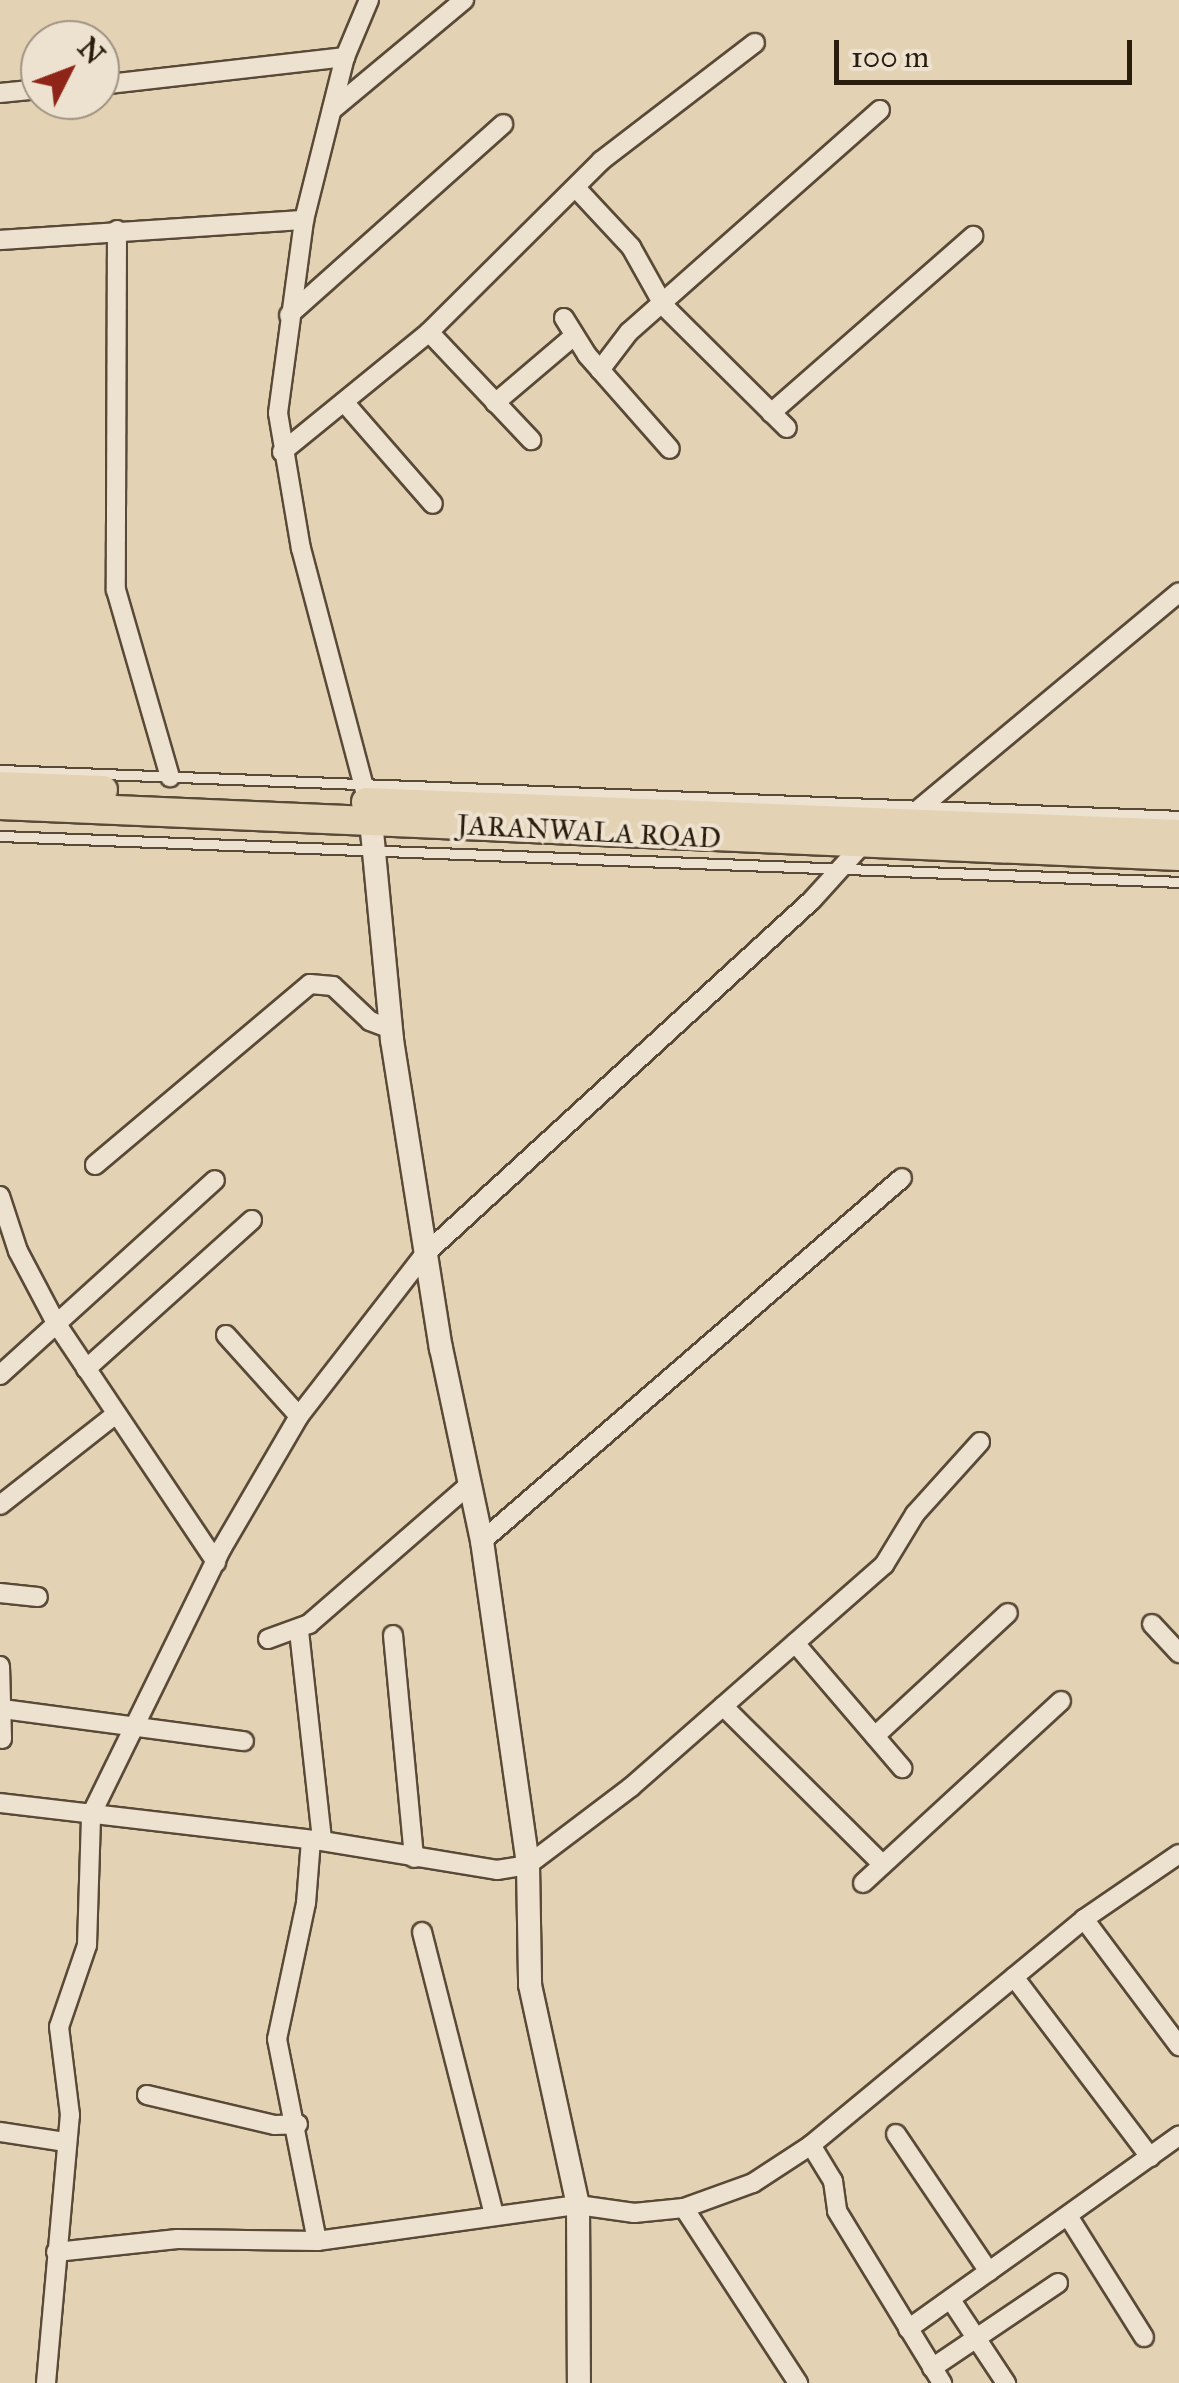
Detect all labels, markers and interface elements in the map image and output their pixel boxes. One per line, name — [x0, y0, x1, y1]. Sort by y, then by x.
north arrow — [20, 20, 120, 120]
scale bar — [839, 20, 1136, 82]
text: N — [70, 30, 112, 71]
text: 100 m — [851, 39, 929, 75]
street label: JARANWALA ROAD — [456, 808, 722, 856]

